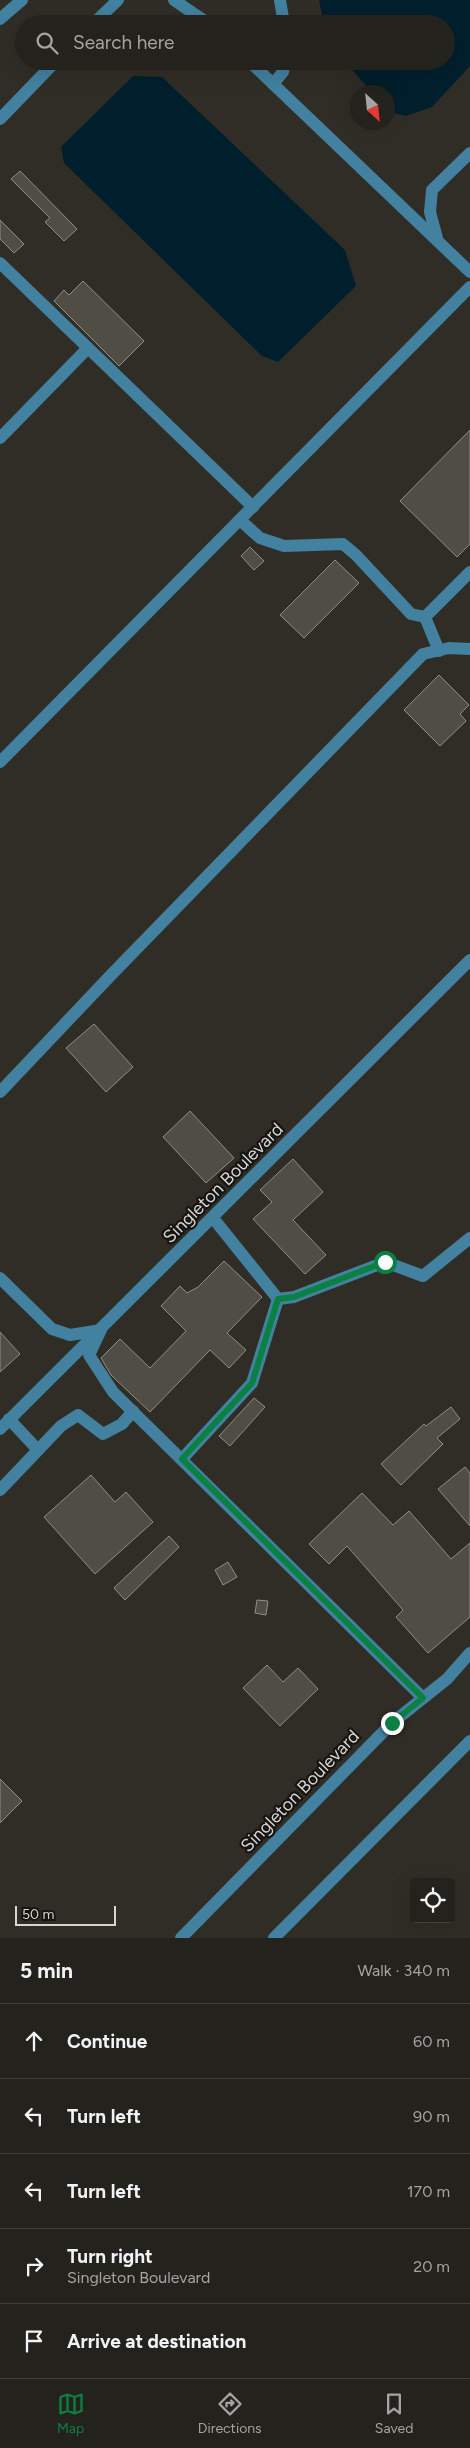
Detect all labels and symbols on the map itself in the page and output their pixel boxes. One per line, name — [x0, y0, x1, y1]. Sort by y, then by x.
north arrow — [350, 85, 395, 130]
street label: Singleton Boulevard — [158, 1118, 288, 1248]
route start — [374, 1251, 397, 1274]
route end — [381, 1712, 404, 1735]
street label: Singleton Boulevard — [236, 1725, 364, 1857]
scale bar — [15, 1903, 116, 1926]

